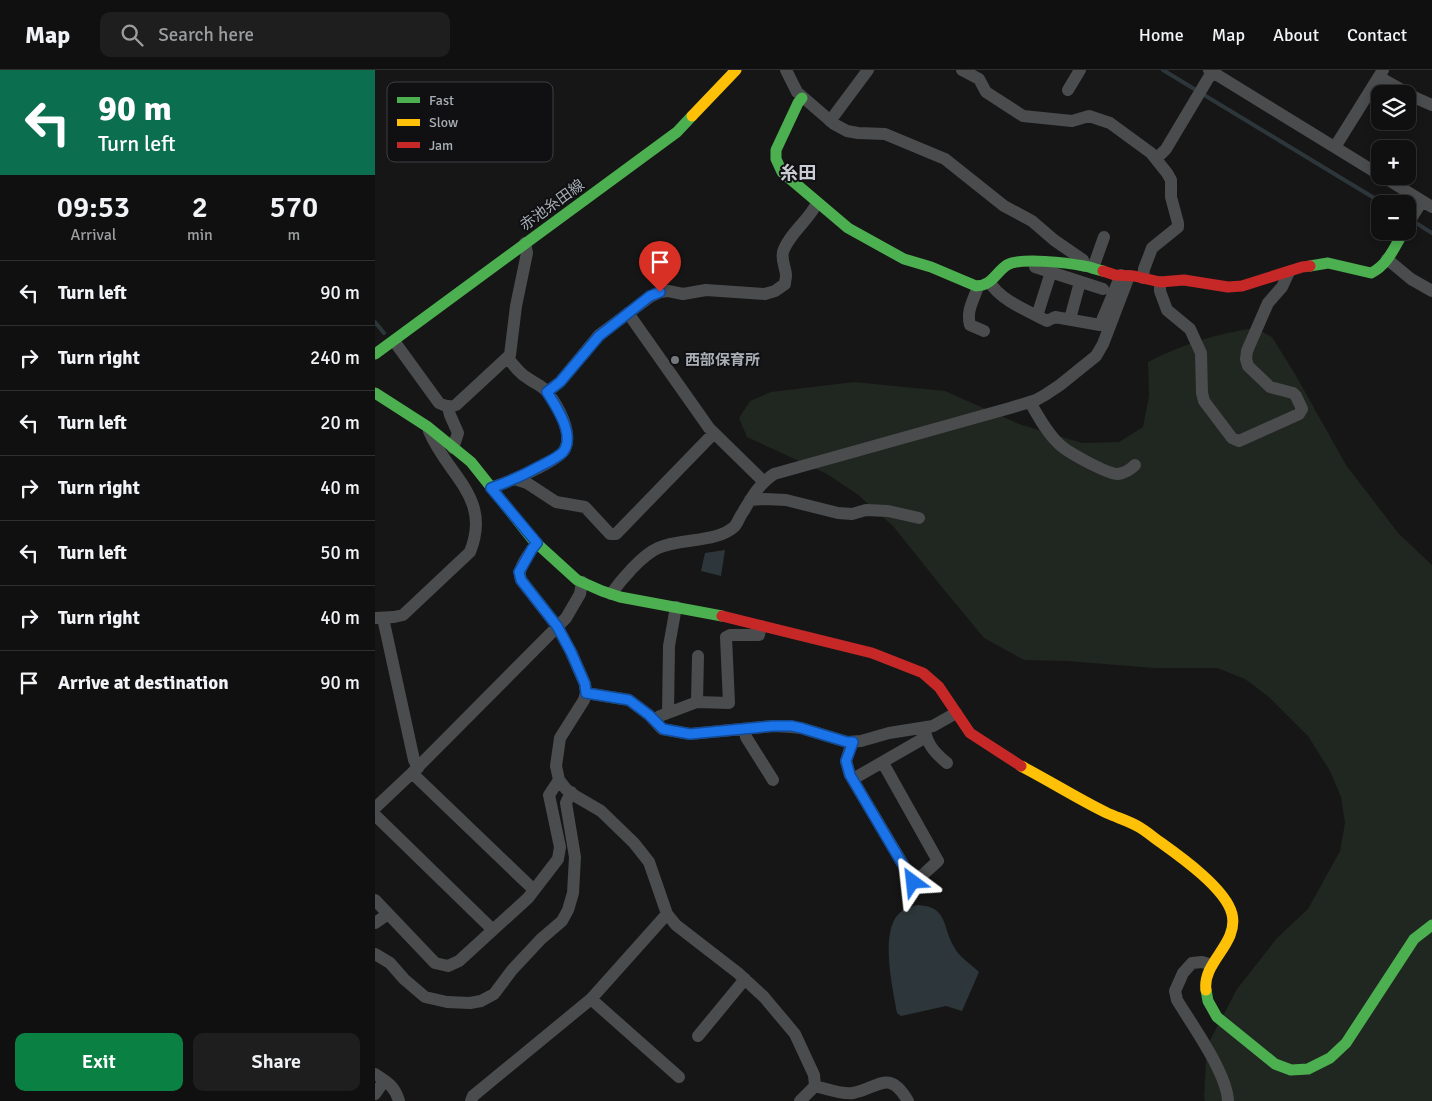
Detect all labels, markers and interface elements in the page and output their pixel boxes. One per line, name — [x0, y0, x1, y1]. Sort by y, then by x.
search box — [100, 12, 450, 57]
text: Map — [25, 20, 70, 50]
icon: search — [118, 21, 146, 49]
text: Search here — [158, 23, 254, 47]
text: Home — [1139, 24, 1184, 46]
text: Map — [1212, 24, 1245, 46]
text: About — [1273, 24, 1319, 46]
text: Contact — [1347, 24, 1407, 46]
legend — [387, 82, 553, 162]
map controls — [1371, 85, 1416, 240]
button: layers — [1371, 85, 1416, 130]
text: 90 m — [98, 87, 172, 130]
icon: left — [15, 90, 80, 155]
text: Fast — [429, 92, 454, 109]
text: Slow — [429, 114, 458, 131]
text: Turn left — [98, 130, 176, 157]
text: Jam — [429, 137, 453, 154]
button: + — [1371, 140, 1416, 185]
district label: 糸田 — [780, 162, 816, 184]
street label: 赤池糸田線 — [516, 176, 588, 234]
text: 09:53 — [57, 189, 130, 226]
text: 2 — [192, 189, 208, 226]
text: 570 — [270, 189, 318, 226]
button: − — [1371, 195, 1416, 240]
text: Arrival — [70, 225, 116, 245]
text: min — [187, 225, 213, 245]
text: m — [287, 225, 300, 245]
pin — [639, 241, 681, 292]
icon: arrive — [646, 248, 674, 276]
icon: left — [15, 279, 43, 307]
text: Turn left — [58, 281, 127, 305]
text: 90 m — [320, 281, 360, 305]
icon: right — [15, 344, 43, 372]
text: Turn right — [58, 346, 140, 370]
text: 240 m — [310, 346, 360, 370]
place label: 西部保育所 — [685, 351, 760, 369]
marker: 西部保育所 — [669, 354, 681, 366]
icon: left — [15, 409, 43, 437]
text: Turn left — [58, 411, 127, 435]
text: 20 m — [320, 411, 360, 435]
icon: right — [15, 474, 43, 502]
text: Turn right — [58, 476, 140, 500]
text: 40 m — [320, 476, 360, 500]
icon: left — [15, 539, 43, 567]
text: Turn left — [58, 541, 127, 565]
text: 50 m — [320, 541, 360, 565]
icon: right — [15, 604, 43, 632]
text: Turn right — [58, 606, 140, 630]
text: 40 m — [320, 606, 360, 630]
icon: arrive — [15, 669, 43, 697]
text: Arrive at destination — [58, 671, 229, 695]
text: 90 m — [320, 671, 360, 695]
position arrow — [886, 855, 938, 907]
button: Exit — [15, 1033, 183, 1091]
button: Share — [193, 1033, 360, 1091]

